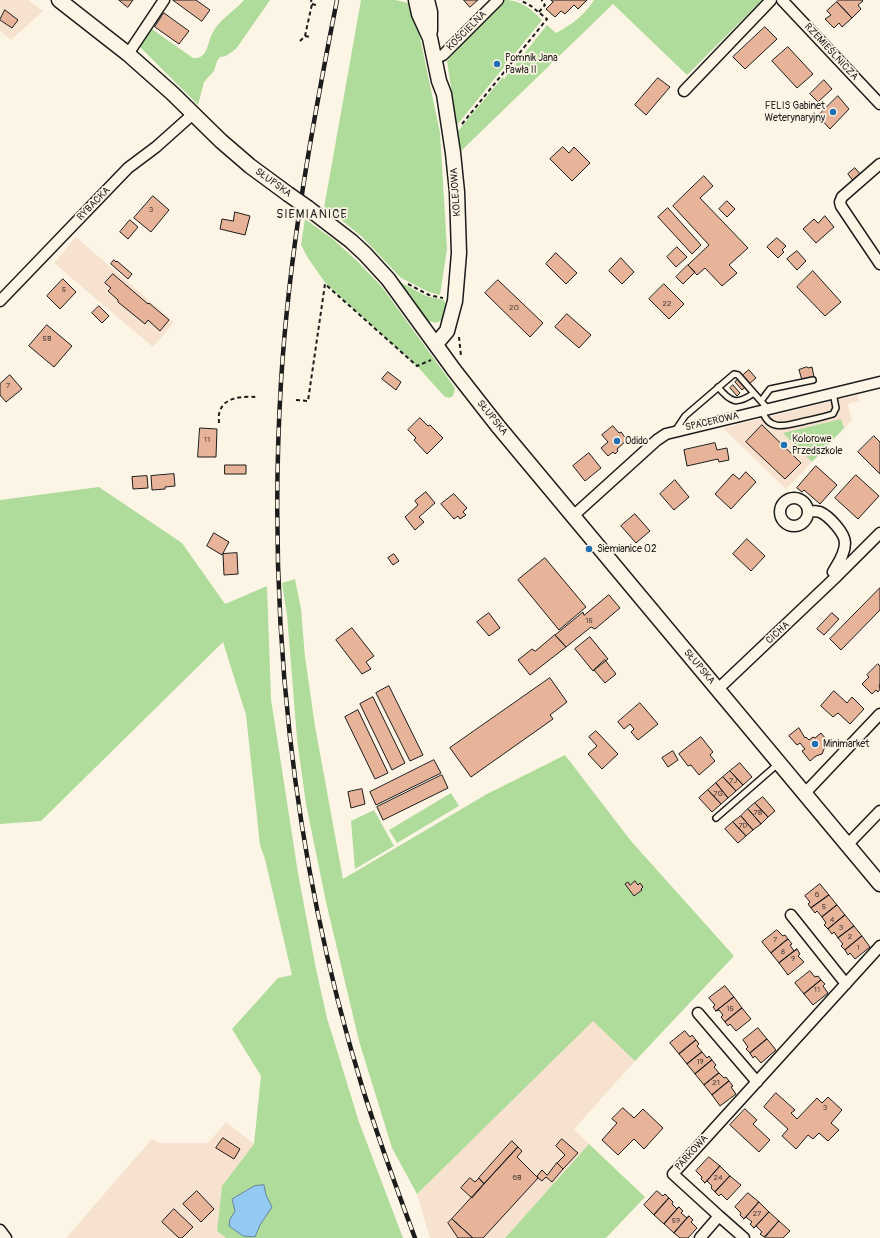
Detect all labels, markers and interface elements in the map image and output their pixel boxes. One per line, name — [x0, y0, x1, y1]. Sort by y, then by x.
street label: KOŚCIELNA — [445, 9, 489, 53]
street label: RZEMIEŚLNICZA — [802, 21, 860, 83]
place label: Pomnik Jana Pawła II — [505, 52, 558, 76]
marker: Pomnik Jana Pawła II — [492, 59, 502, 69]
place label: FELIS Gabinet Weterynaryjny — [765, 100, 825, 124]
marker: FELIS Gabinet Weterynaryjny — [828, 107, 838, 117]
street label: SŁUPSKA — [252, 166, 294, 200]
street label: KOLEJOWA — [448, 167, 464, 217]
street label: RYBACKA — [75, 185, 113, 223]
house number: 3 — [149, 205, 153, 215]
district label: SIEMIANICE — [276, 208, 348, 222]
house number: 5 — [62, 285, 66, 295]
house number: 22 — [663, 299, 671, 309]
house number: 20 — [509, 303, 519, 313]
house number: 5B — [43, 334, 51, 344]
house number: 7 — [6, 381, 10, 391]
street label: SŁUPSKA — [474, 398, 510, 438]
street label: SPACEROWA — [684, 410, 740, 434]
place label: Kolorowe Przedszkole — [792, 433, 842, 456]
house number: 11 — [204, 435, 210, 445]
place label: Odido — [625, 435, 648, 447]
marker: Odido — [612, 436, 622, 446]
marker: Kolorowe Przedszkole — [779, 440, 789, 450]
place label: Siemianice 02 — [597, 543, 656, 555]
marker: Siemianice 02 — [584, 544, 594, 554]
house number: 15 — [585, 616, 593, 626]
street label: CICHA — [764, 619, 792, 647]
street label: SŁUPSKA — [681, 647, 717, 687]
place label: Minimarket — [823, 738, 869, 750]
marker: Minimarket — [810, 739, 820, 749]
house number: 7J — [729, 776, 737, 786]
house number: 7G — [713, 789, 723, 799]
house number: 7B — [754, 808, 762, 818]
house number: 7D — [738, 821, 748, 831]
house number: 6 — [815, 890, 819, 900]
house number: 5 — [822, 902, 826, 912]
house number: 4 — [830, 915, 834, 925]
house number: 3 — [839, 923, 843, 933]
house number: 2 — [848, 932, 852, 942]
house number: 7 — [773, 935, 777, 945]
house number: 1 — [856, 943, 860, 953]
house number: 8 — [781, 947, 785, 957]
house number: 9 — [791, 954, 795, 964]
house number: 11 — [814, 985, 820, 995]
house number: 15 — [726, 1004, 734, 1014]
house number: 19 — [696, 1057, 704, 1067]
house number: 21 — [712, 1078, 720, 1088]
house number: 3 — [823, 1103, 827, 1113]
street label: PARKOWA — [673, 1133, 711, 1173]
house number: 6B — [512, 1173, 522, 1183]
house number: 24 — [713, 1173, 723, 1183]
house number: 27 — [753, 1209, 761, 1219]
house number: 59 — [672, 1216, 680, 1226]

